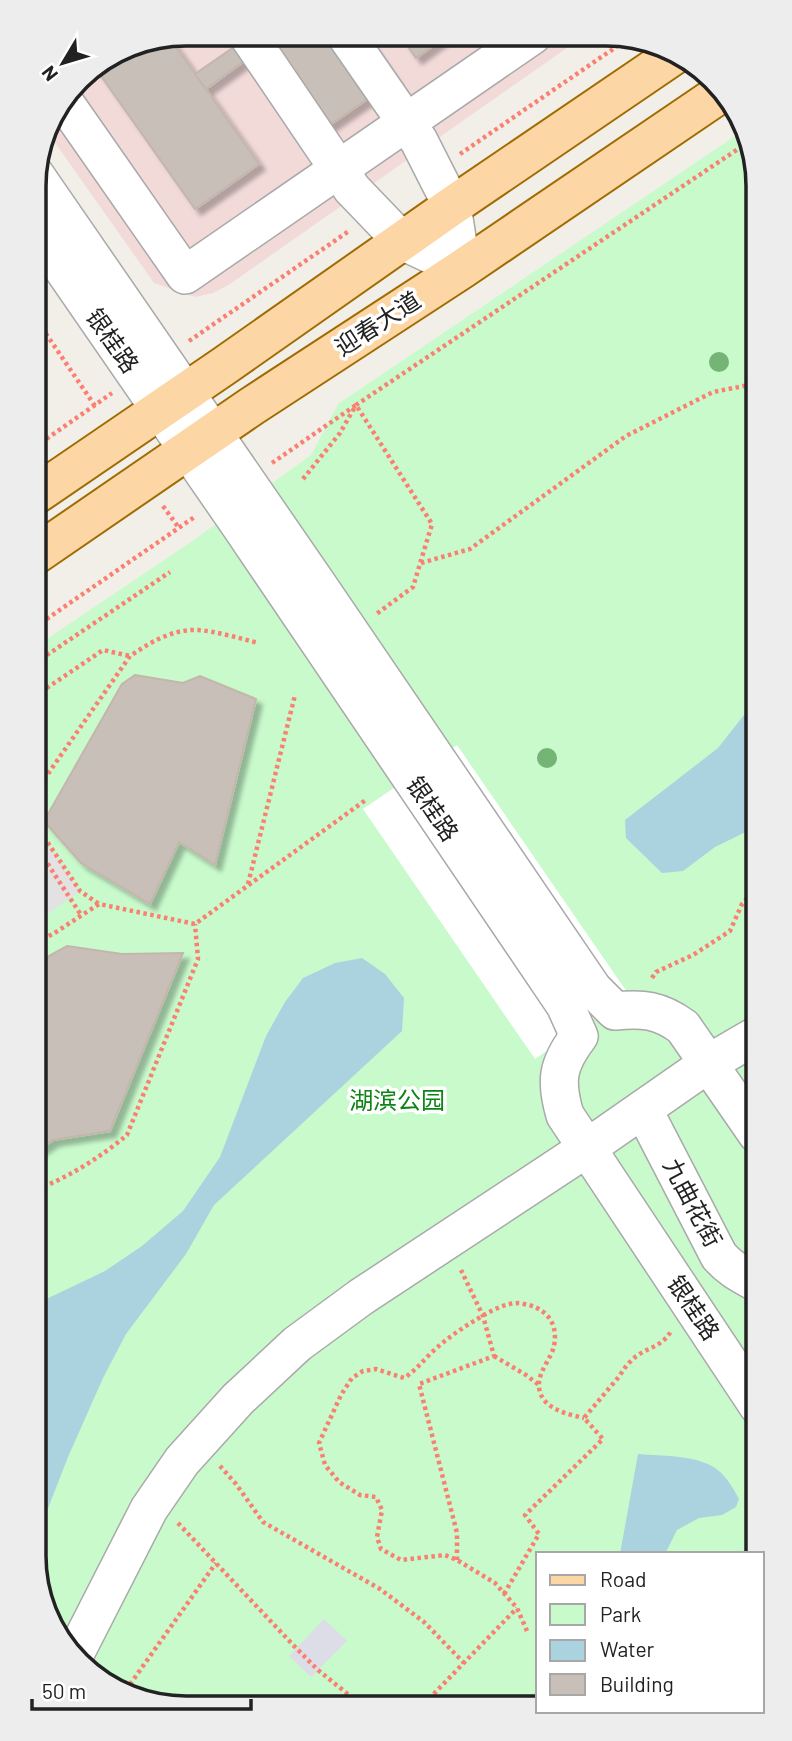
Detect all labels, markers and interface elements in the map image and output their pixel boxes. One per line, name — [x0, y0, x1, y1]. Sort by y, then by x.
north arrow — [28, 28, 98, 98]
text: N — [36, 62, 62, 86]
street label: 迎春大道 — [329, 284, 425, 361]
street label: 银桂路 — [81, 302, 146, 378]
street label: 银桂路 — [401, 770, 465, 846]
park label: 湖滨公园 — [349, 1085, 445, 1114]
street label: 九曲花街 — [658, 1153, 729, 1251]
street label: 银桂路 — [662, 1269, 726, 1345]
legend — [536, 1552, 764, 1713]
text: Road — [600, 1566, 646, 1591]
text: Park — [600, 1601, 641, 1626]
text: Water — [600, 1636, 655, 1661]
scale bar — [32, 1668, 250, 1712]
text: Building — [600, 1671, 674, 1696]
text: 50 m — [42, 1678, 86, 1703]

